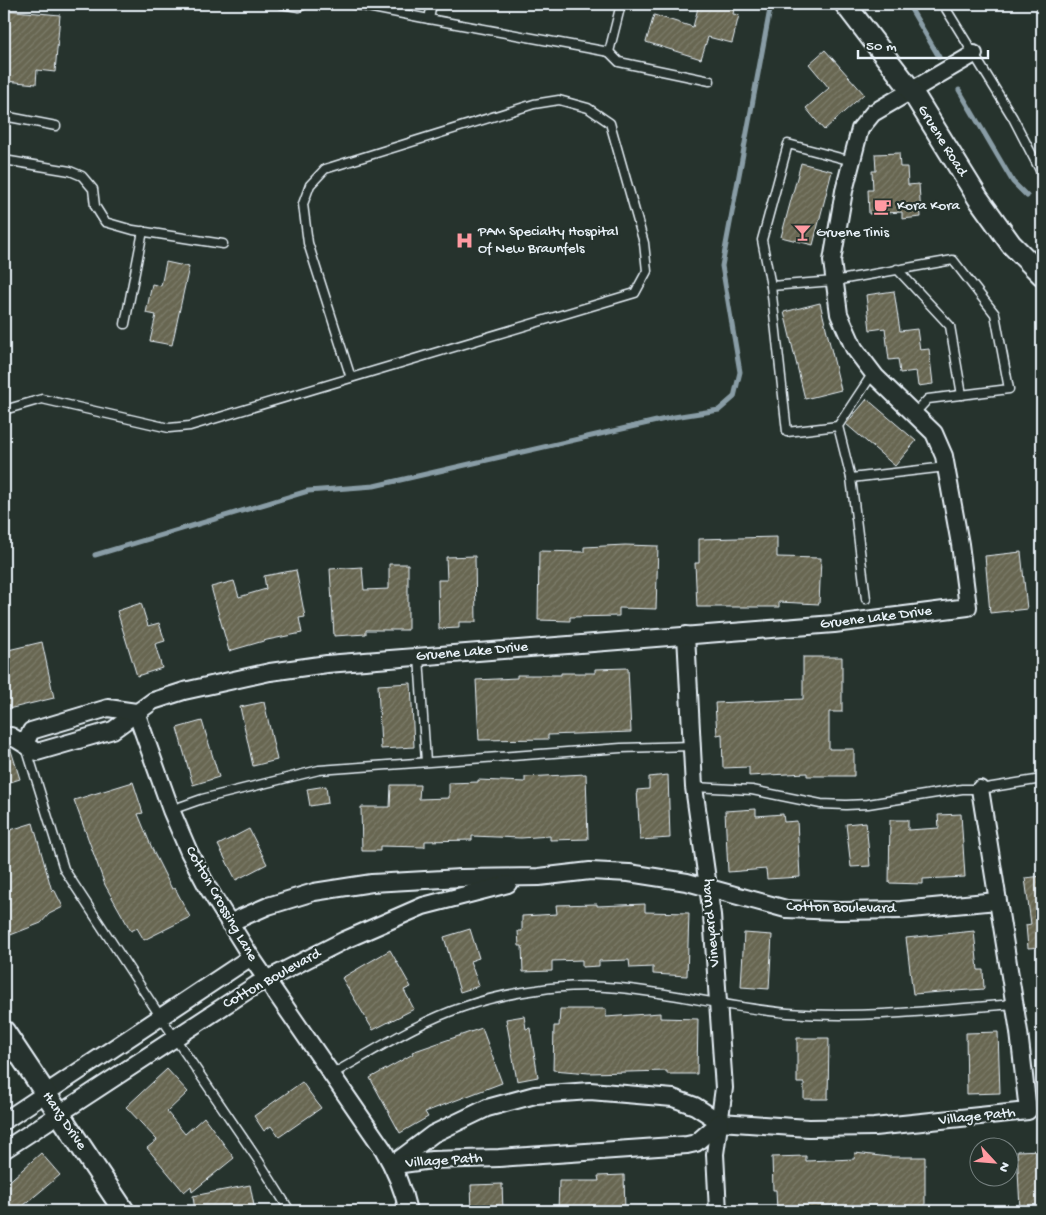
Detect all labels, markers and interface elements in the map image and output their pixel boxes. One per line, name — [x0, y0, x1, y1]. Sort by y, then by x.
scale bar — [858, 28, 988, 60]
text: 50 m — [866, 38, 897, 56]
street label: Gruene Road — [913, 102, 972, 181]
cafe icon: Kora Kora — [873, 196, 893, 216]
place label: Kora Kora — [897, 197, 961, 215]
place label: PAM Specialty Hospital Of New Braunfels — [477, 223, 618, 258]
bar icon: Gruene Tinis — [792, 223, 812, 243]
place label: Gruene Tinis — [816, 224, 889, 242]
hospital icon: PAM Specialty Hospital Of New Braunfels — [454, 231, 474, 251]
street label: Gruene Lake Drive — [819, 602, 933, 634]
street label: Gruene Lake Drive — [415, 638, 529, 666]
street label: Cotton Crossing Lane — [181, 843, 261, 965]
street label: Vineyard Way — [697, 878, 725, 969]
street label: Cotton Boulevard — [786, 898, 897, 918]
street label: Cotton Boulevard — [220, 944, 325, 1013]
street label: Hanz Drive — [38, 1088, 90, 1154]
street label: Village Path — [937, 1104, 1016, 1130]
north arrow — [968, 1138, 1018, 1188]
street label: Village Path — [404, 1149, 483, 1173]
text: N — [994, 1159, 1013, 1174]

